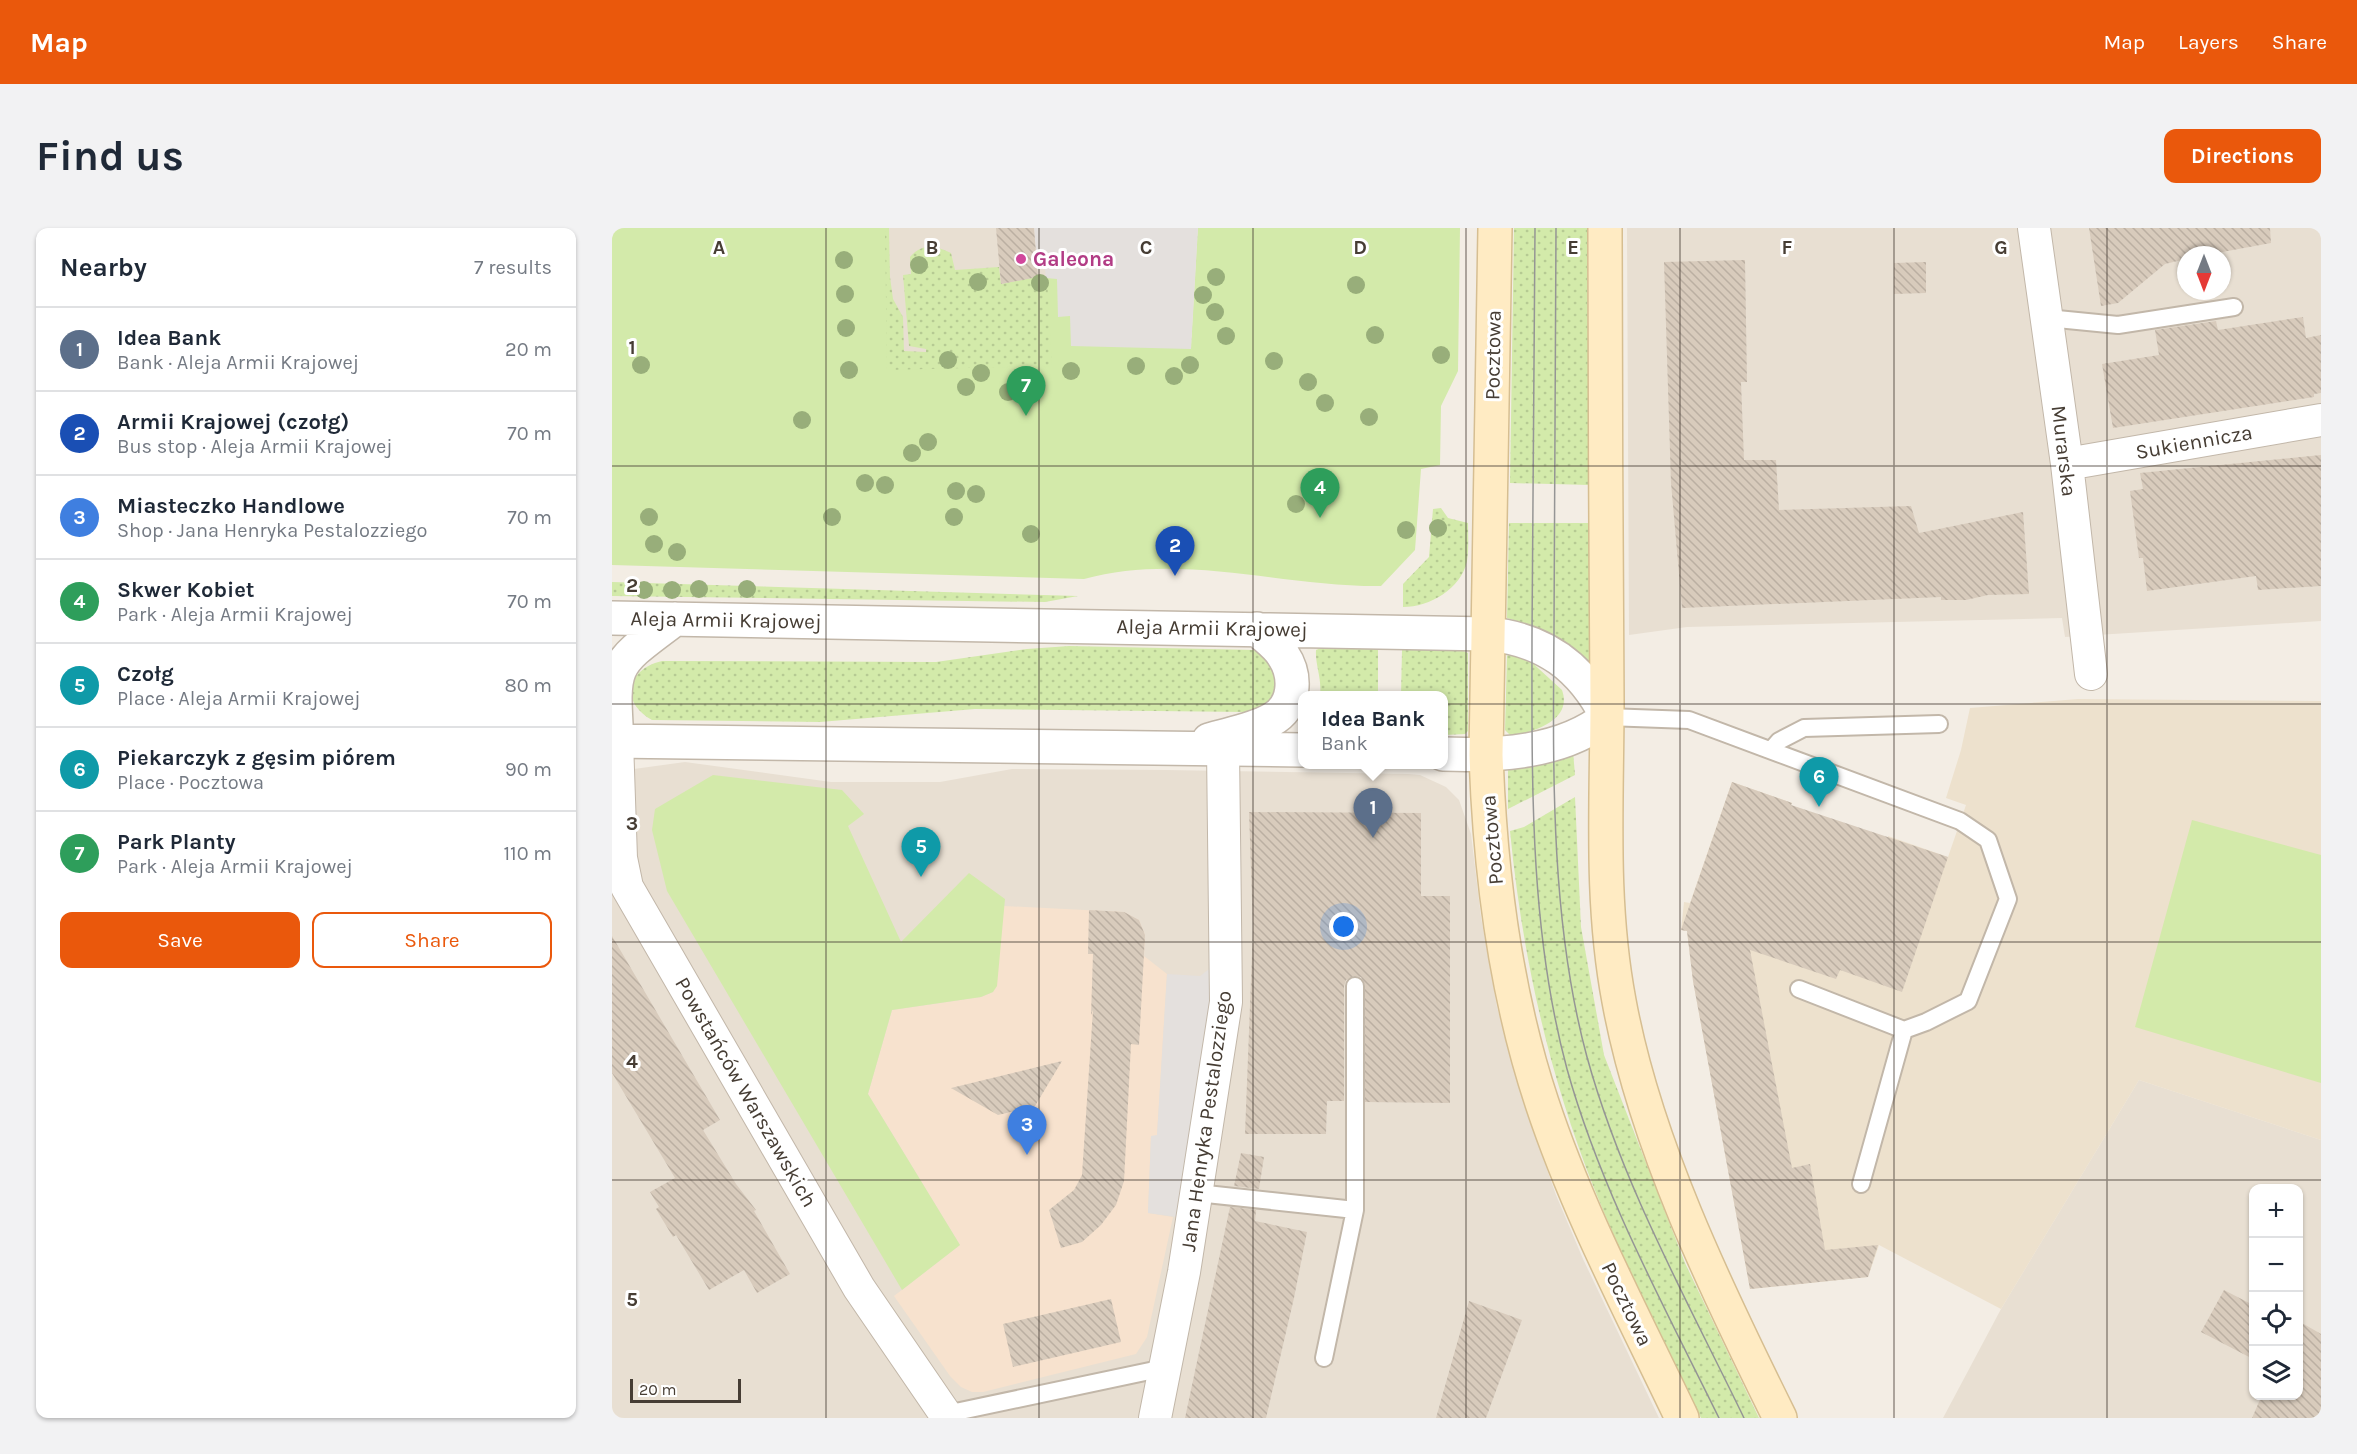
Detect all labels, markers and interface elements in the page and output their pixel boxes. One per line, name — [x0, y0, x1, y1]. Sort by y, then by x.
text: Map — [30, 26, 88, 59]
text: Map — [2103, 30, 2145, 54]
text: Layers — [2178, 30, 2239, 54]
text: Share — [2272, 30, 2327, 54]
button: Directions — [2164, 129, 2321, 183]
text: Find us — [36, 131, 184, 181]
text: A — [713, 236, 726, 259]
text: B — [926, 236, 938, 259]
text: C — [1140, 236, 1152, 259]
text: D — [1353, 236, 1367, 259]
text: E — [1567, 236, 1579, 259]
text: F — [1782, 236, 1793, 259]
text: G — [1994, 236, 2008, 259]
north arrow — [2177, 246, 2231, 300]
place label: Galeona — [1033, 247, 1114, 271]
text: Nearby — [60, 252, 147, 283]
marker: Galeona — [1014, 252, 1028, 266]
text: 7 results — [474, 256, 552, 279]
street label: Pocztowa — [1480, 310, 1506, 400]
text: Idea Bank — [117, 325, 221, 351]
text: 1 — [628, 336, 636, 359]
text: 1 — [76, 338, 83, 361]
text: 20 m — [505, 338, 552, 361]
text: Bank · Aleja Armii Krajowej — [117, 351, 359, 374]
pin: 7 — [1006, 366, 1046, 416]
street label: Murarska — [2047, 404, 2081, 498]
text: Armii Krajowej (czołg) — [117, 409, 349, 435]
street label: Sukiennicza — [2134, 420, 2254, 464]
text: 2 — [73, 422, 86, 445]
text: 70 m — [507, 422, 552, 445]
text: Bus stop · Aleja Armii Krajowej — [117, 435, 393, 458]
pin: 4 — [1300, 468, 1340, 518]
text: Miasteczko Handlowe — [117, 493, 345, 519]
text: 3 — [73, 506, 86, 529]
text: 70 m — [507, 506, 552, 529]
text: Shop · Jana Henryka Pestalozziego — [117, 519, 427, 542]
pin: 2 — [1156, 526, 1194, 576]
text: 2 — [626, 574, 638, 597]
text: Skwer Kobiet — [117, 577, 254, 603]
text: 4 — [74, 590, 85, 613]
text: 70 m — [507, 590, 552, 613]
text: Park · Aleja Armii Krajowej — [117, 603, 353, 626]
street label: Aleja Armii Krajowej — [630, 606, 822, 634]
street label: Aleja Armii Krajowej — [1116, 614, 1308, 642]
text: Czołg — [117, 661, 174, 687]
text: 5 — [74, 674, 85, 697]
text: 80 m — [504, 674, 552, 697]
text: Place · Aleja Armii Krajowej — [117, 687, 360, 710]
popup — [1298, 691, 1448, 769]
text: Idea Bank — [1321, 706, 1425, 732]
text: Bank — [1321, 732, 1368, 755]
text: Piekarczyk z gęsim piórem — [117, 745, 396, 771]
text: 6 — [73, 758, 86, 781]
text: 90 m — [505, 758, 552, 781]
pin: 6 — [1800, 758, 1838, 807]
text: Place · Pocztowa — [117, 771, 264, 794]
pin: 1 — [1354, 788, 1392, 838]
street label: Pocztowa — [1476, 794, 1508, 886]
text: 3 — [626, 812, 638, 835]
pin: 5 — [902, 828, 940, 877]
text: Park Planty — [117, 829, 236, 855]
text: 7 — [75, 842, 84, 865]
text: 110 m — [503, 842, 552, 865]
text: Park · Aleja Armii Krajowej — [117, 855, 353, 878]
button: Save — [60, 912, 300, 968]
button: Share — [312, 912, 552, 968]
your location — [1329, 912, 1358, 941]
street label: Powstańców Warszawskich — [670, 973, 822, 1211]
street label: Jana Henryka Pestalozziego — [1176, 989, 1236, 1253]
text: 4 — [626, 1050, 638, 1073]
pin: 3 — [1008, 1106, 1046, 1155]
map controls — [2249, 1184, 2303, 1400]
button: + — [2249, 1184, 2303, 1238]
button: − — [2249, 1238, 2303, 1292]
street label: Pocztowa — [1596, 1258, 1658, 1350]
text: 5 — [626, 1288, 638, 1311]
button: locate — [2249, 1292, 2303, 1346]
button: layers — [2249, 1346, 2303, 1400]
scale bar — [630, 1376, 741, 1404]
text: 20 m — [639, 1380, 677, 1399]

